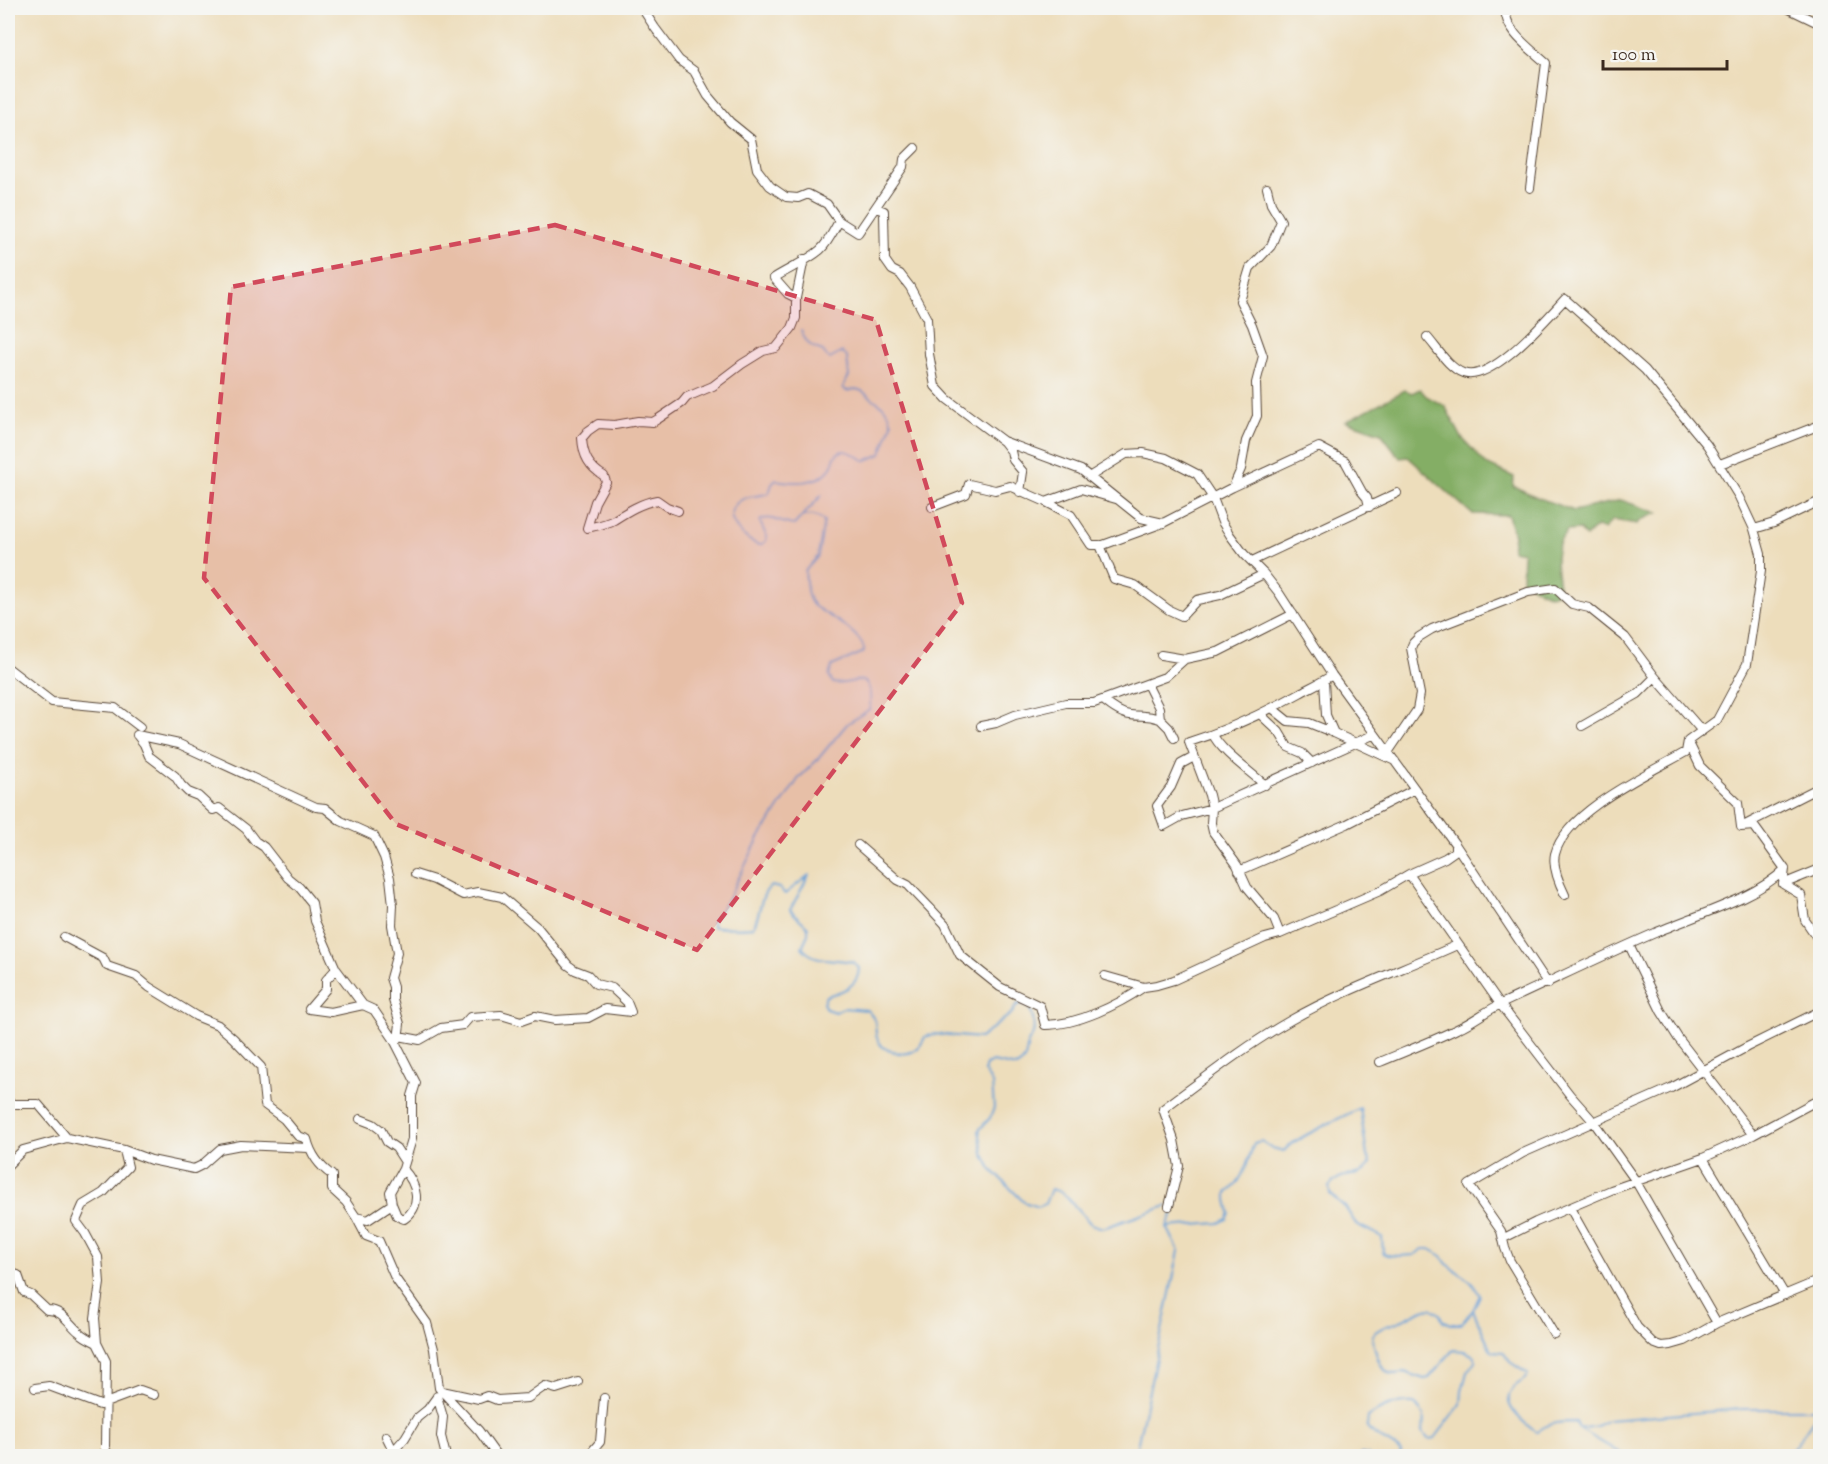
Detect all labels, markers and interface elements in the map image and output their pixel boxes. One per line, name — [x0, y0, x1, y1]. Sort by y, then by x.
scale bar — [1603, 33, 1728, 71]
text: 100 m — [1612, 43, 1656, 69]

